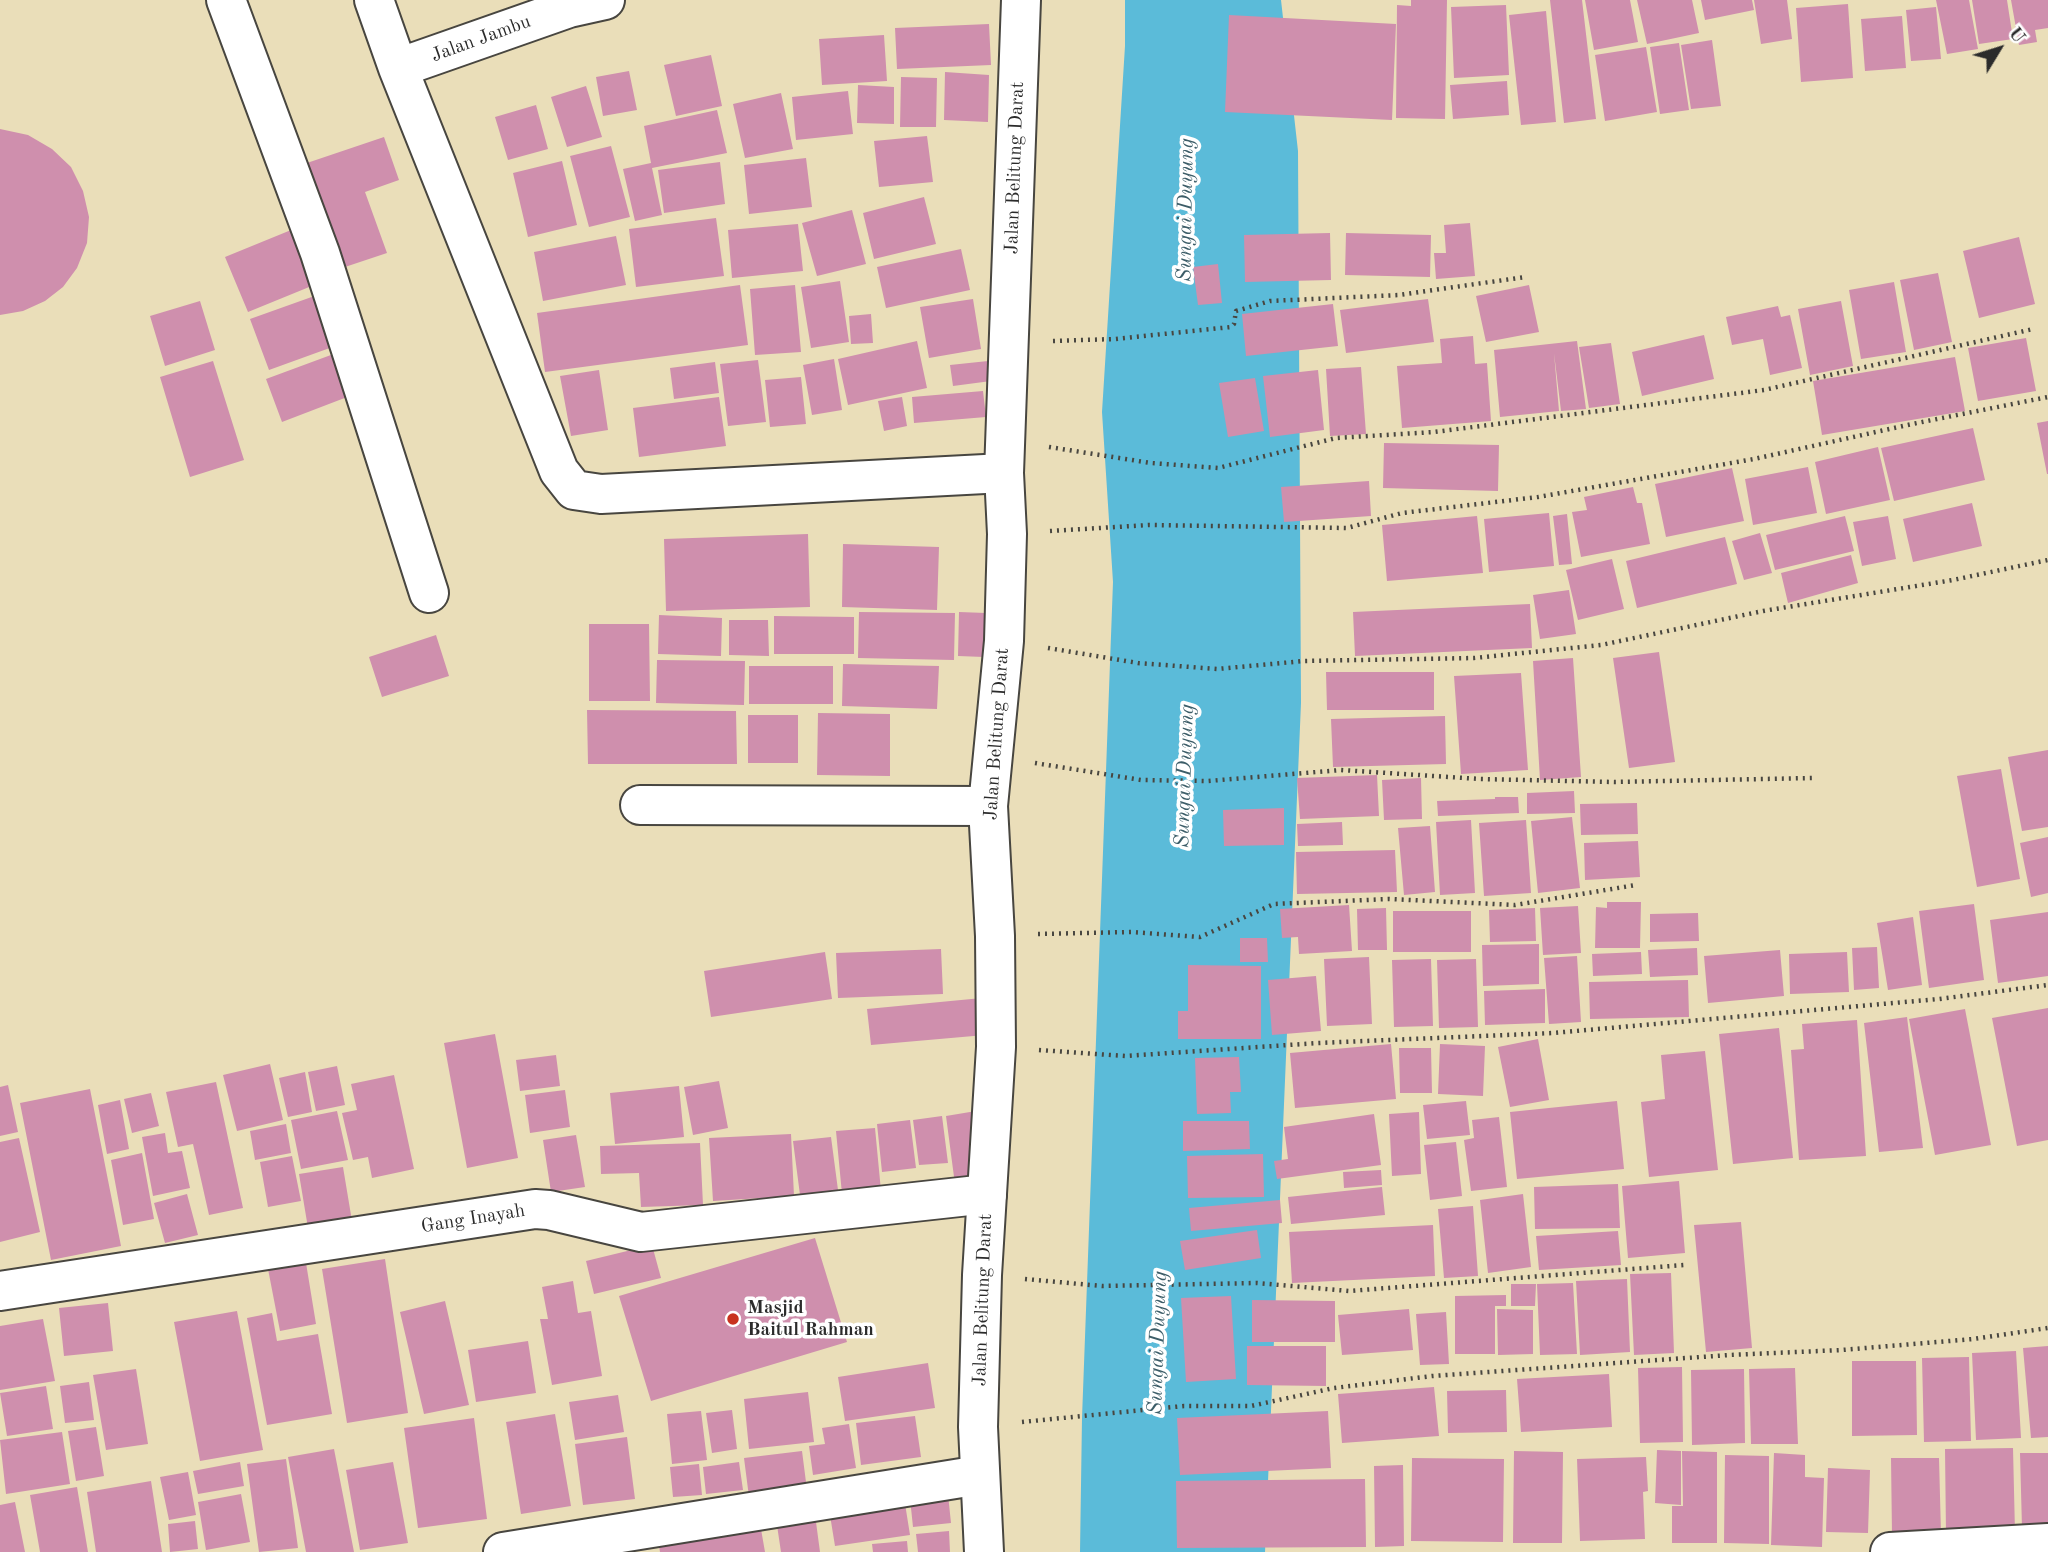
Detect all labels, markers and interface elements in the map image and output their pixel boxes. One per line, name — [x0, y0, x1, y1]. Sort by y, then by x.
street label: Jalan Jambu — [428, 10, 534, 68]
north arrow — [1964, 14, 2034, 84]
text: U — [2004, 24, 2028, 48]
street label: Jalan Belitung Darat — [1001, 81, 1029, 255]
water label: Sungai Duyung — [1172, 138, 1200, 282]
street label: Jalan Belitung Darat — [980, 647, 1014, 821]
water label: Sungai Duyung — [1170, 704, 1200, 848]
street label: Gang Inayah — [419, 1200, 527, 1238]
street label: Jalan Belitung Darat — [969, 1213, 997, 1387]
water label: Sungai Duyung — [1143, 1271, 1173, 1415]
place label: Masjid Baitul Rahman — [747, 1297, 874, 1341]
marker: Masjid Baitul Rahman — [725, 1311, 741, 1327]

